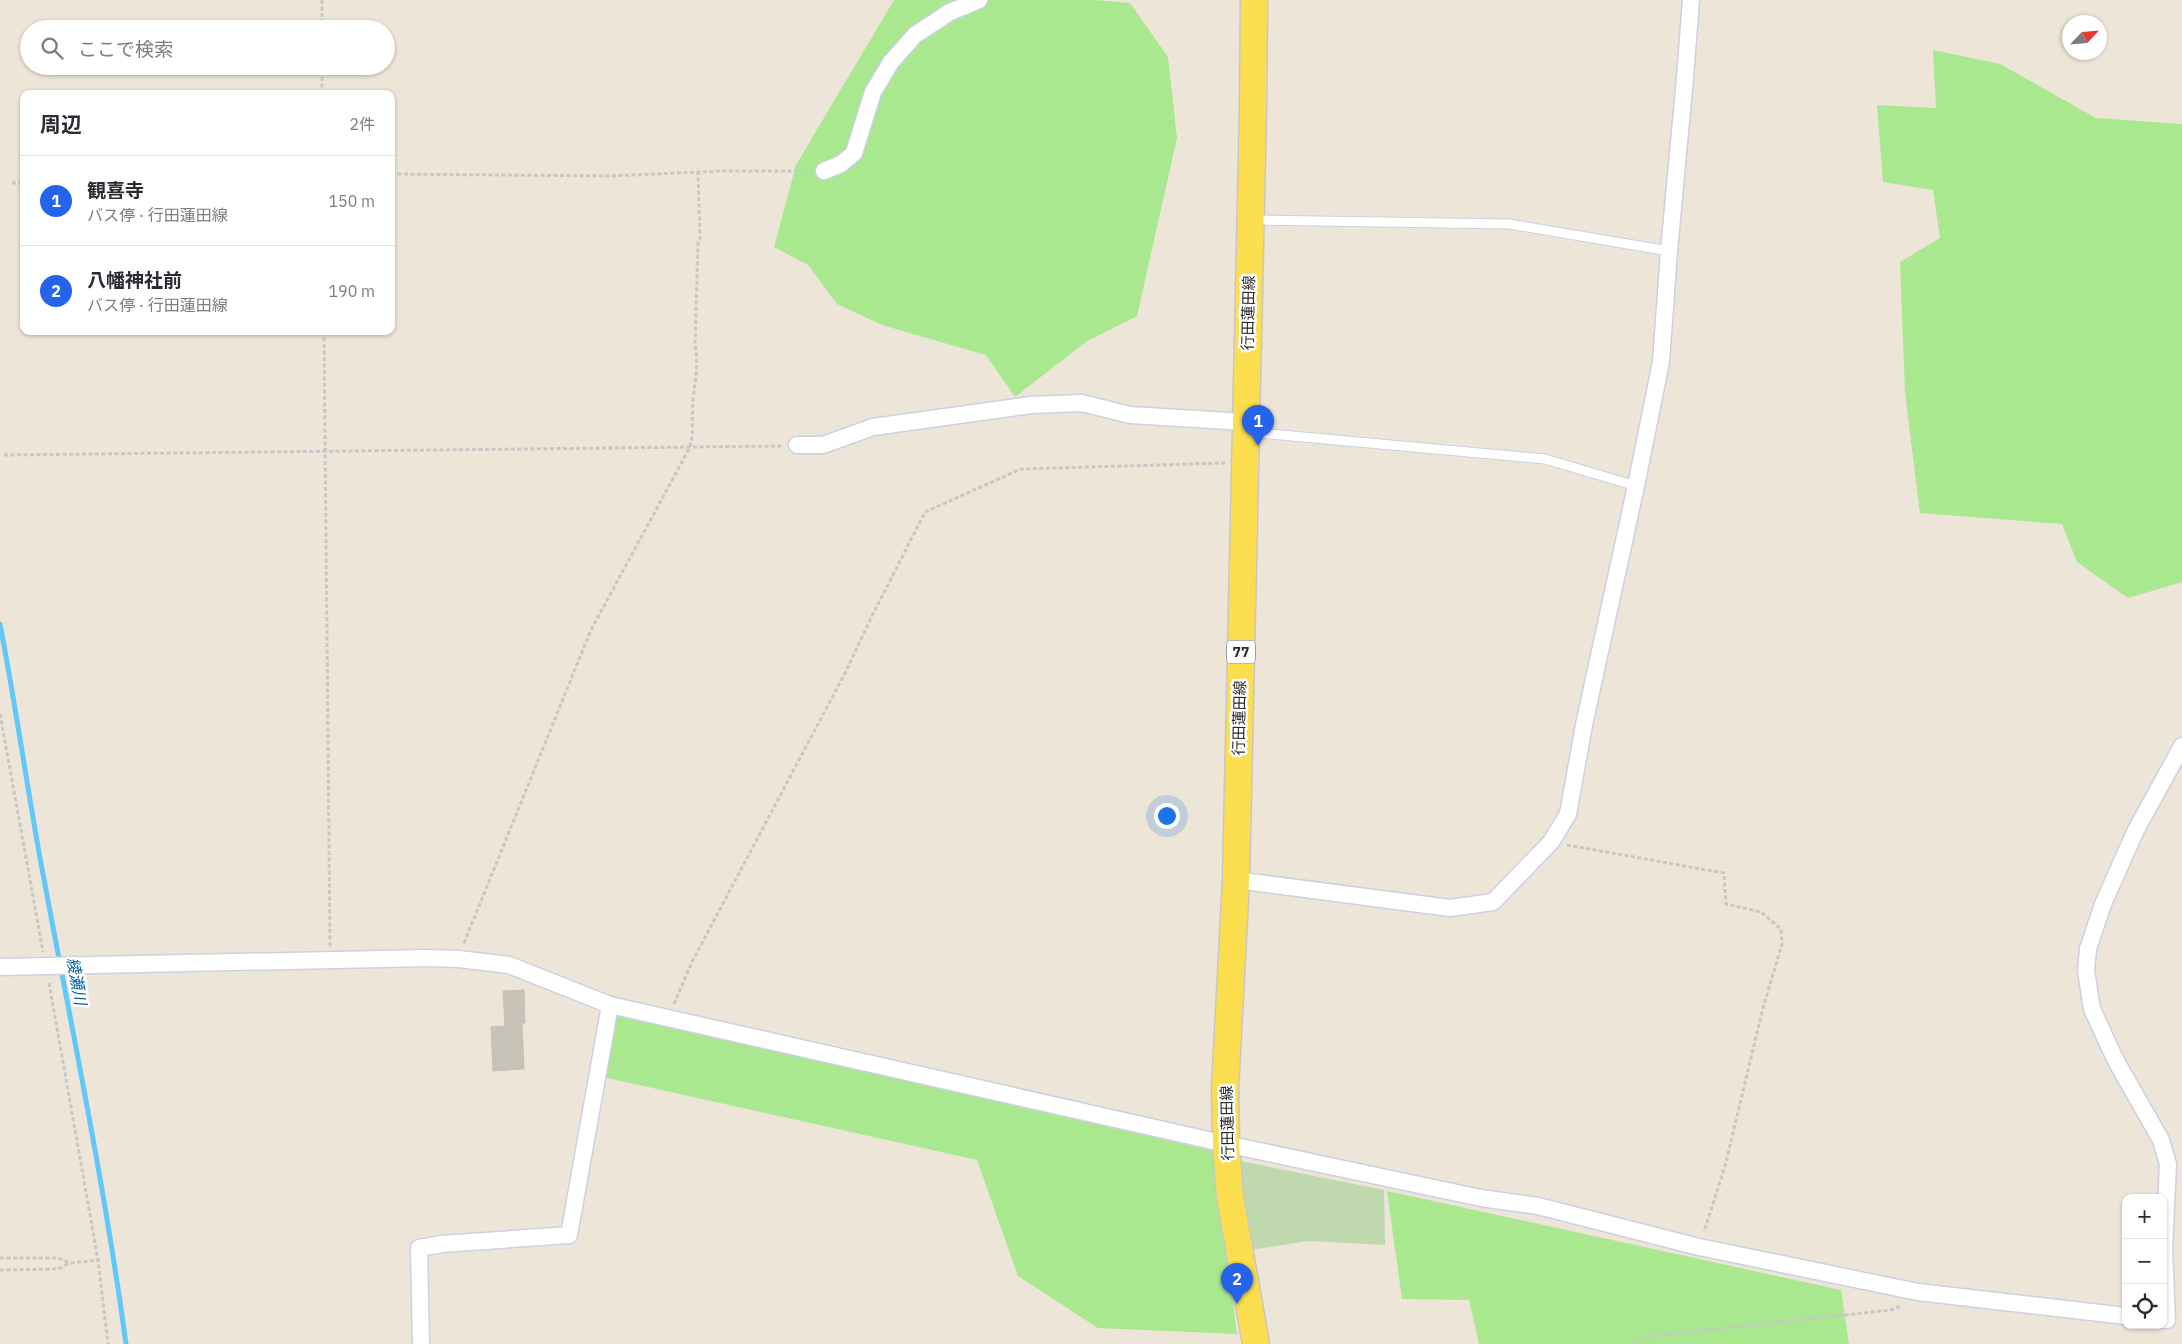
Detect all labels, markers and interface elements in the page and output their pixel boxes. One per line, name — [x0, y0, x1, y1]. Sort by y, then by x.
north arrow — [2062, 15, 2107, 60]
search box — [20, 20, 395, 75]
icon: search — [38, 34, 66, 62]
text: ここで検索 — [78, 37, 173, 61]
text: 周辺 — [40, 110, 82, 138]
text: 2件 — [349, 114, 375, 134]
text: 観喜寺 — [87, 178, 144, 202]
text: 1 — [51, 191, 61, 211]
text: 150 m — [328, 191, 375, 211]
text: バス停 · 行田蓮田線 — [87, 205, 228, 225]
text: 八幡神社前 — [87, 268, 182, 292]
street label: 行田蓮田線 — [1238, 275, 1258, 351]
text: 2 — [51, 281, 61, 301]
text: 190 m — [328, 281, 375, 301]
text: バス停 · 行田蓮田線 — [87, 295, 228, 315]
pin: 1 — [1242, 405, 1274, 446]
road number: 77 — [1227, 640, 1255, 664]
street label: 行田蓮田線 — [1229, 680, 1249, 756]
your location — [1154, 803, 1180, 829]
water label: 綾瀬川 — [63, 956, 91, 1008]
street label: 行田蓮田線 — [1217, 1085, 1237, 1161]
map controls — [2122, 1194, 2167, 1329]
button: + — [2122, 1194, 2167, 1239]
button: − — [2122, 1239, 2167, 1284]
pin: 2 — [1221, 1263, 1253, 1304]
button: locate — [2122, 1284, 2167, 1329]

